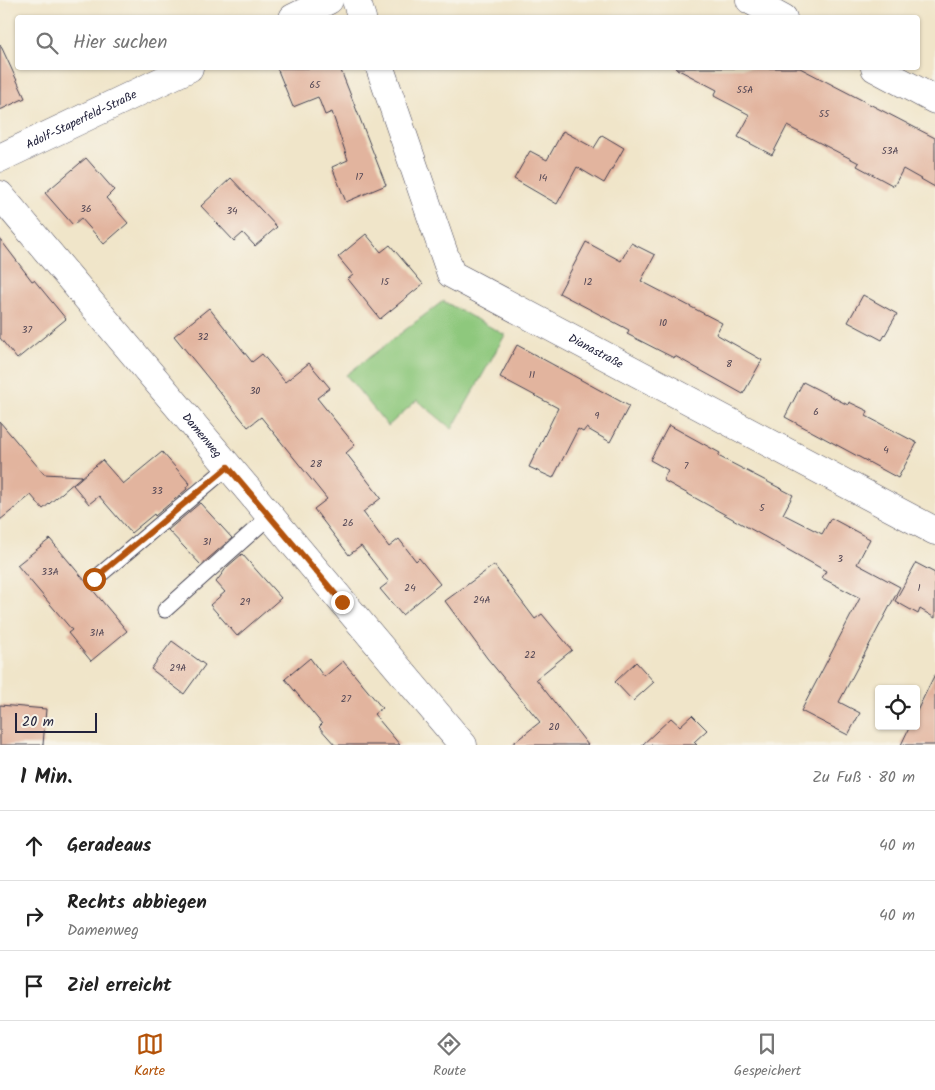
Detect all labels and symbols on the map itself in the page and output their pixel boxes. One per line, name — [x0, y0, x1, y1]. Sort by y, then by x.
house number: 65 — [310, 77, 321, 93]
house number: 55A — [737, 82, 753, 98]
street label: Adolf-Staperfeld-Straße — [23, 85, 141, 154]
house number: 55 — [819, 106, 830, 122]
house number: 53A — [881, 143, 899, 159]
house number: 17 — [355, 169, 363, 185]
house number: 14 — [539, 170, 548, 186]
house number: 36 — [80, 201, 92, 217]
house number: 34 — [226, 203, 238, 219]
house number: 15 — [381, 274, 390, 290]
house number: 12 — [584, 274, 593, 290]
house number: 10 — [659, 315, 667, 331]
house number: 37 — [22, 322, 33, 338]
house number: 32 — [197, 329, 209, 345]
street label: Dianastraße — [565, 329, 627, 374]
house number: 8 — [726, 356, 733, 372]
house number: 11 — [529, 367, 535, 383]
house number: 30 — [250, 383, 260, 399]
house number: 6 — [813, 404, 819, 420]
house number: 9 — [595, 408, 600, 424]
street label: Damenweg — [177, 409, 227, 463]
house number: 4 — [883, 442, 889, 458]
house number: 28 — [310, 456, 323, 472]
house number: 7 — [684, 458, 689, 474]
house number: 33 — [151, 483, 163, 499]
house number: 5 — [759, 500, 765, 516]
house number: 26 — [342, 515, 354, 531]
house number: 31 — [203, 534, 211, 550]
house number: 3 — [837, 551, 843, 567]
house number: 33A — [41, 564, 59, 580]
route start — [83, 568, 106, 591]
house number: 24 — [404, 580, 416, 596]
house number: 1 — [917, 580, 921, 596]
route end — [331, 591, 354, 614]
house number: 24A — [473, 592, 491, 608]
house number: 29 — [240, 594, 250, 610]
house number: 31A — [90, 625, 104, 641]
house number: 22 — [524, 647, 536, 663]
house number: 29A — [170, 660, 186, 676]
house number: 27 — [341, 691, 352, 707]
scale bar — [15, 710, 98, 733]
house number: 20 — [549, 719, 559, 735]

